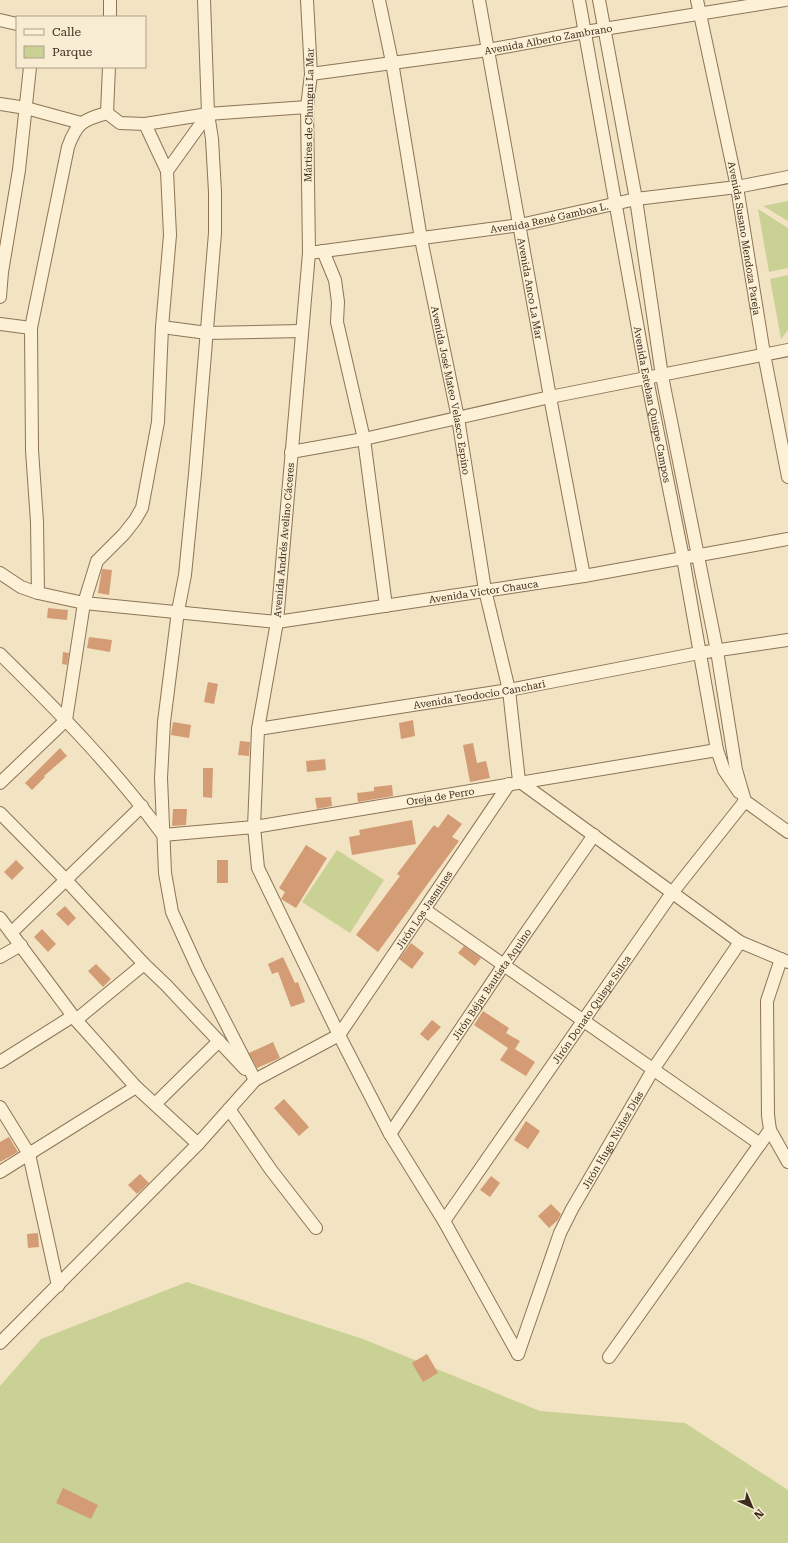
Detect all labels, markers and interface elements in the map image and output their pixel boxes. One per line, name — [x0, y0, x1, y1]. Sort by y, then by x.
legend — [16, 16, 146, 68]
street label: Avenida Alberto Zambrano — [484, 22, 613, 56]
text: Calle — [52, 25, 82, 39]
text: Parque — [52, 45, 93, 59]
street label: Mártires de Chungui La Mar — [302, 48, 316, 182]
street label: Avenida Susano Mendoza Pareja — [726, 160, 763, 316]
street label: Avenida René Gamboa L. — [490, 200, 609, 234]
street label: Avenida Anco La Mar — [516, 237, 545, 340]
street label: Avenida José Mateo Velasco Espino — [429, 305, 472, 476]
street label: Avenida Esteban Quispe Campos — [632, 325, 673, 484]
street label: Avenida Andrés Avelino Cáceres — [272, 462, 296, 618]
street label: Avenida Víctor Chauca — [428, 577, 539, 605]
street label: Avenida Teodocio Canchari — [413, 678, 546, 710]
street label: Oreja de Perro — [405, 785, 475, 807]
street label: Jirón Los Jasmines — [393, 868, 454, 951]
street label: Jirón Béjar Bautista Aquino — [450, 926, 533, 1042]
street label: Jirón Donato Quispe Sulca — [550, 952, 633, 1065]
street label: Jirón Hugo Núñez Días — [580, 1089, 645, 1191]
north arrow — [732, 1487, 772, 1527]
text: N — [751, 1506, 766, 1522]

